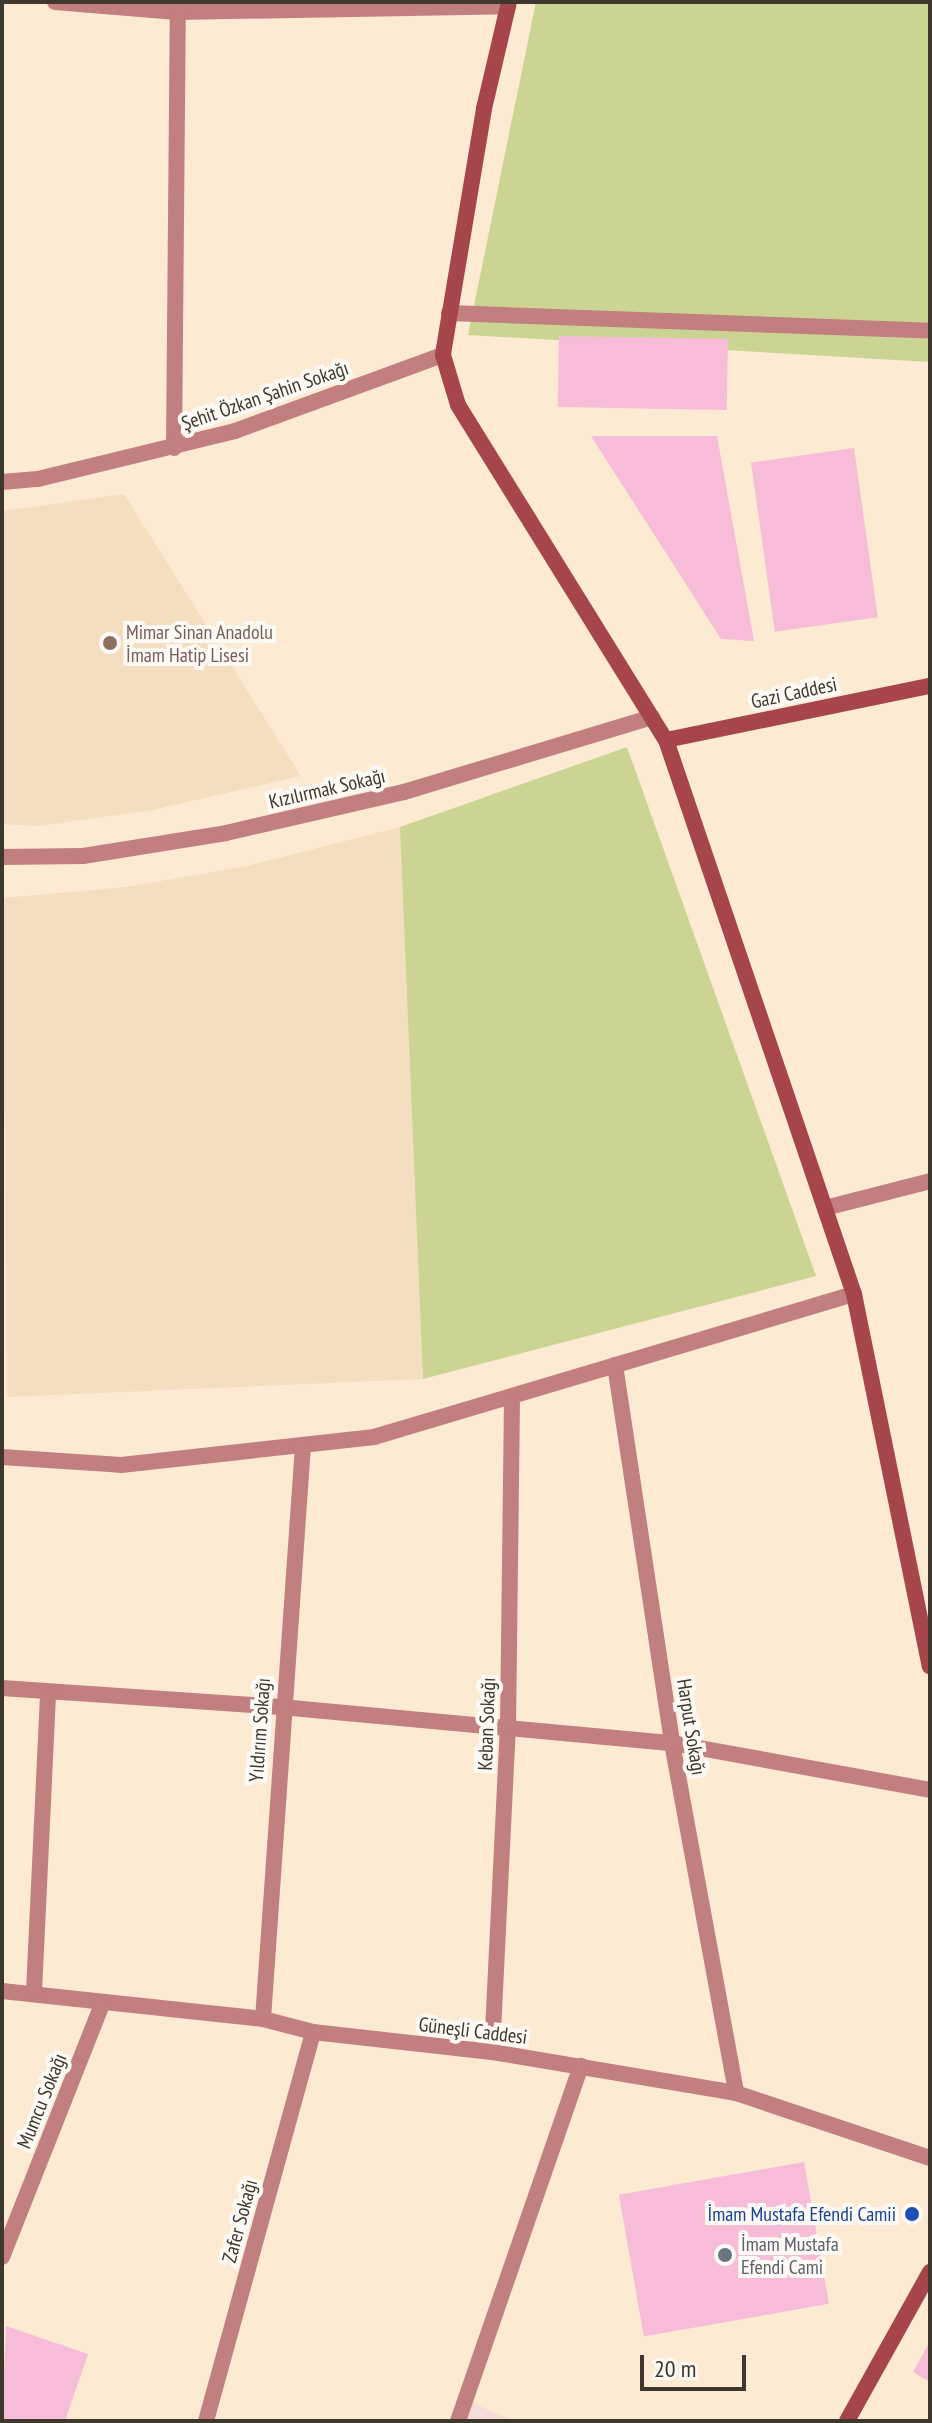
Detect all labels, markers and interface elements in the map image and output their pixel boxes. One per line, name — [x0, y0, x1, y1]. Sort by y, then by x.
street label: Şehit Özkan Şahin Sokağı — [178, 356, 352, 436]
place label: Mimar Sinan Anadolu İmam Hatip Lisesi — [126, 620, 273, 667]
marker: Mimar Sinan Anadolu İmam Hatip Lisesi — [101, 634, 119, 652]
street label: Gazi Caddesi — [749, 672, 839, 714]
street label: Kızılırmak Sokağı — [266, 764, 388, 814]
street label: Yıldırım Sokağı — [244, 1677, 276, 1783]
street label: Keban Sokağı — [473, 1677, 501, 1771]
street label: Harput Sokağı — [672, 1677, 710, 1777]
street label: Güneşli Caddesi — [417, 2012, 529, 2050]
street label: Mumcu Sokağı — [12, 2050, 72, 2152]
street label: Zafer Sokağı — [217, 2177, 263, 2265]
place label: İmam Mustafa Efendi Camii — [708, 2202, 896, 2226]
marker: İmam Mustafa Efendi Camii — [903, 2205, 921, 2223]
place label: İmam Mustafa Efendi Cami — [741, 2232, 839, 2279]
marker: İmam Mustafa Efendi Cami — [716, 2246, 734, 2264]
scale bar — [644, 2339, 750, 2389]
text: 20 m — [654, 2353, 696, 2384]

